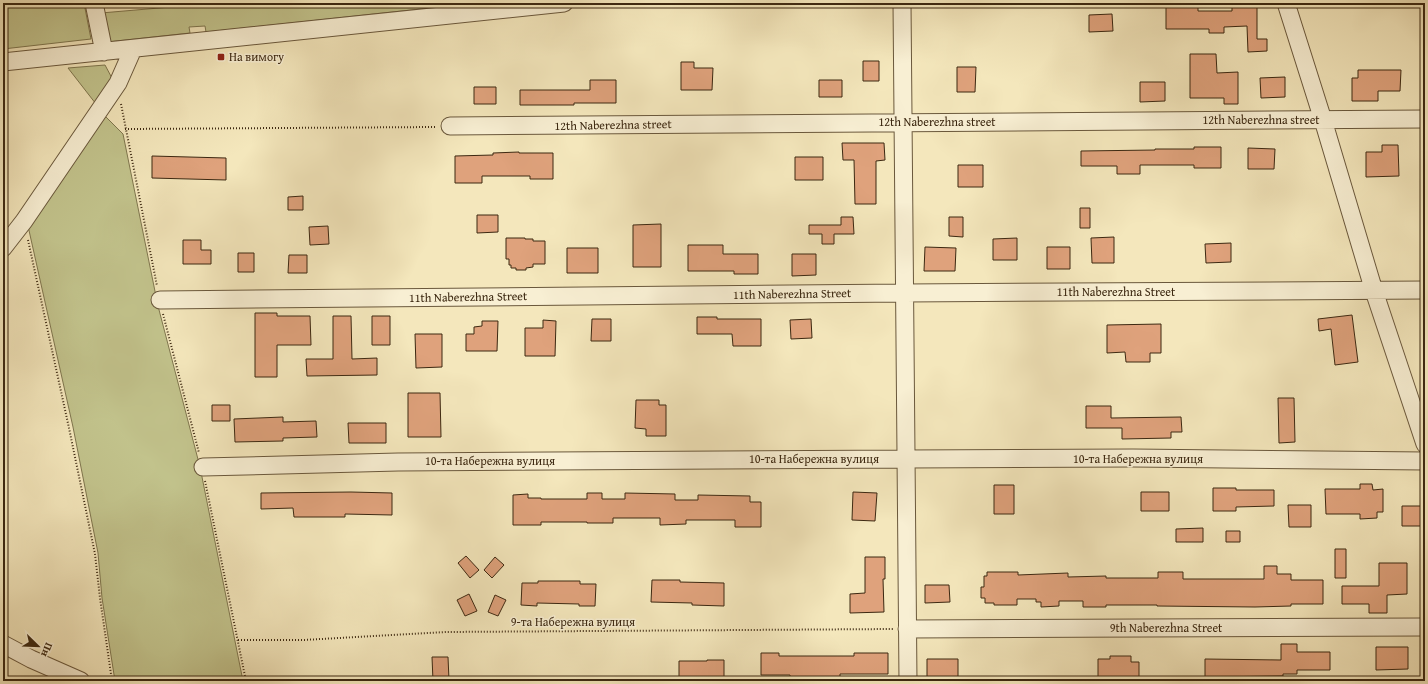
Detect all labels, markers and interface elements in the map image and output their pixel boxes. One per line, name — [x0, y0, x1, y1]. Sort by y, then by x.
place label: На вимогу — [229, 48, 284, 65]
marker: На вимогу — [216, 52, 226, 62]
street label: 12th Naberezhna street — [1202, 111, 1320, 128]
street label: 12th Naberezhna street — [878, 113, 996, 130]
street label: 12th Naberezhna street — [554, 115, 673, 134]
street label: 11th Naberezhna Street — [1057, 283, 1176, 300]
street label: 11th Naberezhna Street — [733, 284, 852, 303]
street label: 11th Naberezhna Street — [409, 287, 528, 306]
street label: 10-та Набережна вулиця — [749, 450, 879, 467]
street label: 10-та Набережна вулиця — [1073, 450, 1203, 467]
street label: 10-та Набережна вулиця — [425, 452, 555, 469]
street label: 9-та Набережна вулиця — [511, 613, 635, 630]
street label: 9th Naberezhna Street — [1110, 619, 1223, 636]
north arrow — [18, 626, 58, 666]
text: Пн — [37, 640, 57, 660]

